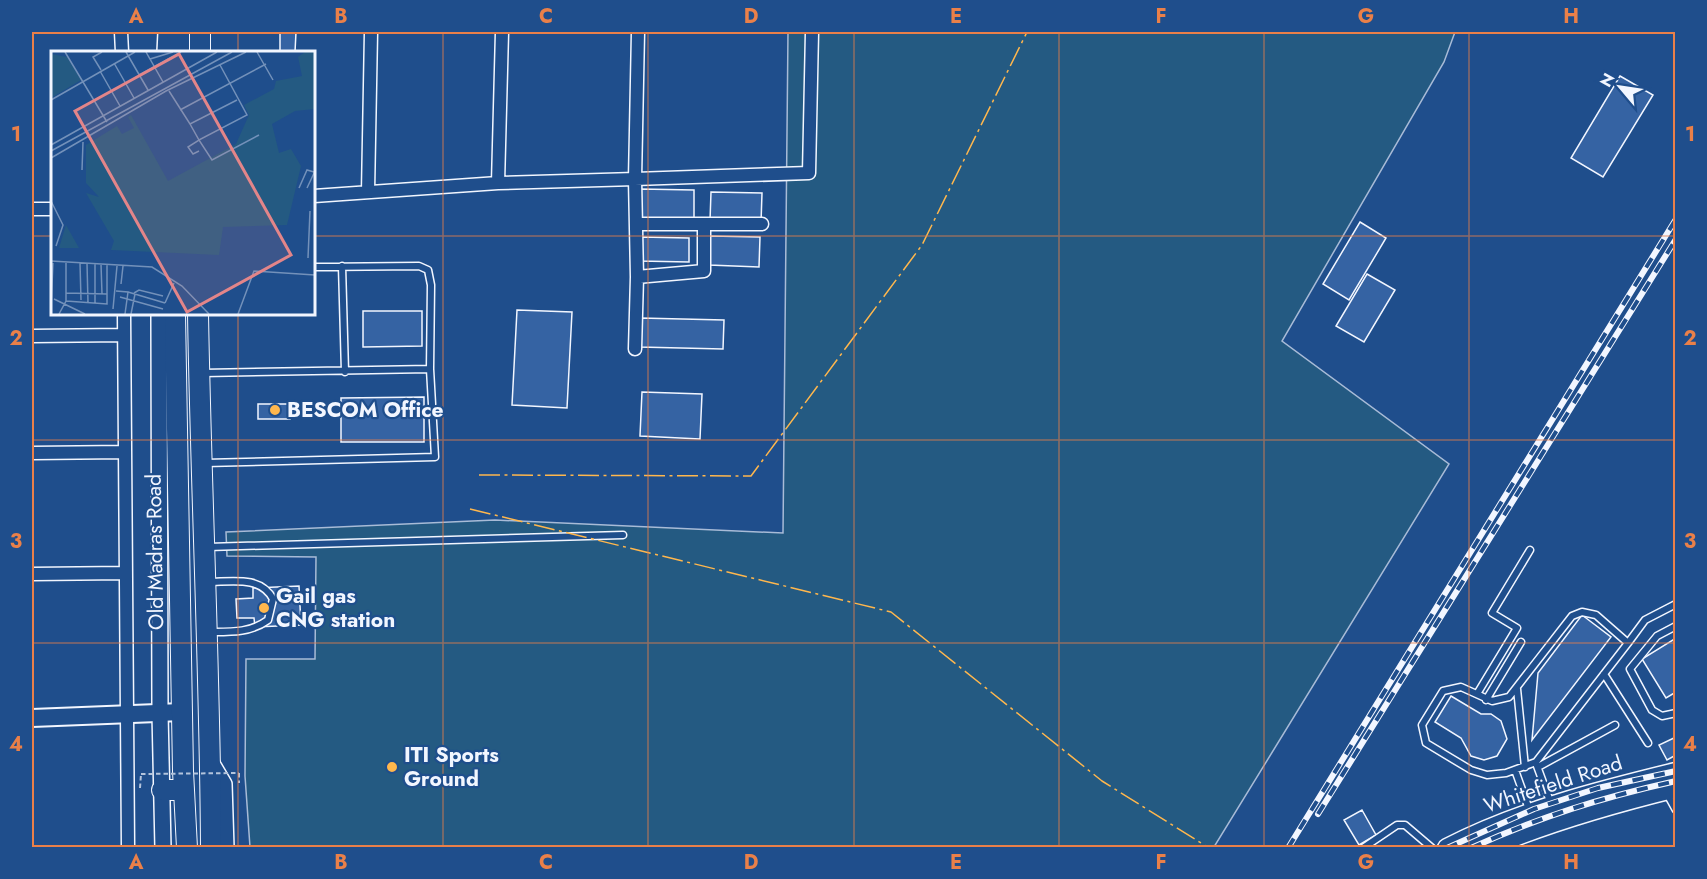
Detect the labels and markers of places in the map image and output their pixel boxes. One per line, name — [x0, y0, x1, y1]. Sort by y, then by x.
place label: BESCOM Office — [287, 395, 444, 425]
marker: BESCOM Office — [268, 403, 282, 417]
place label: Gail gas CNG station — [276, 581, 395, 635]
marker: Gail gas CNG station — [257, 601, 271, 615]
place label: ITI Sports Ground — [404, 740, 499, 794]
marker: ITI Sports Ground — [385, 760, 399, 774]

